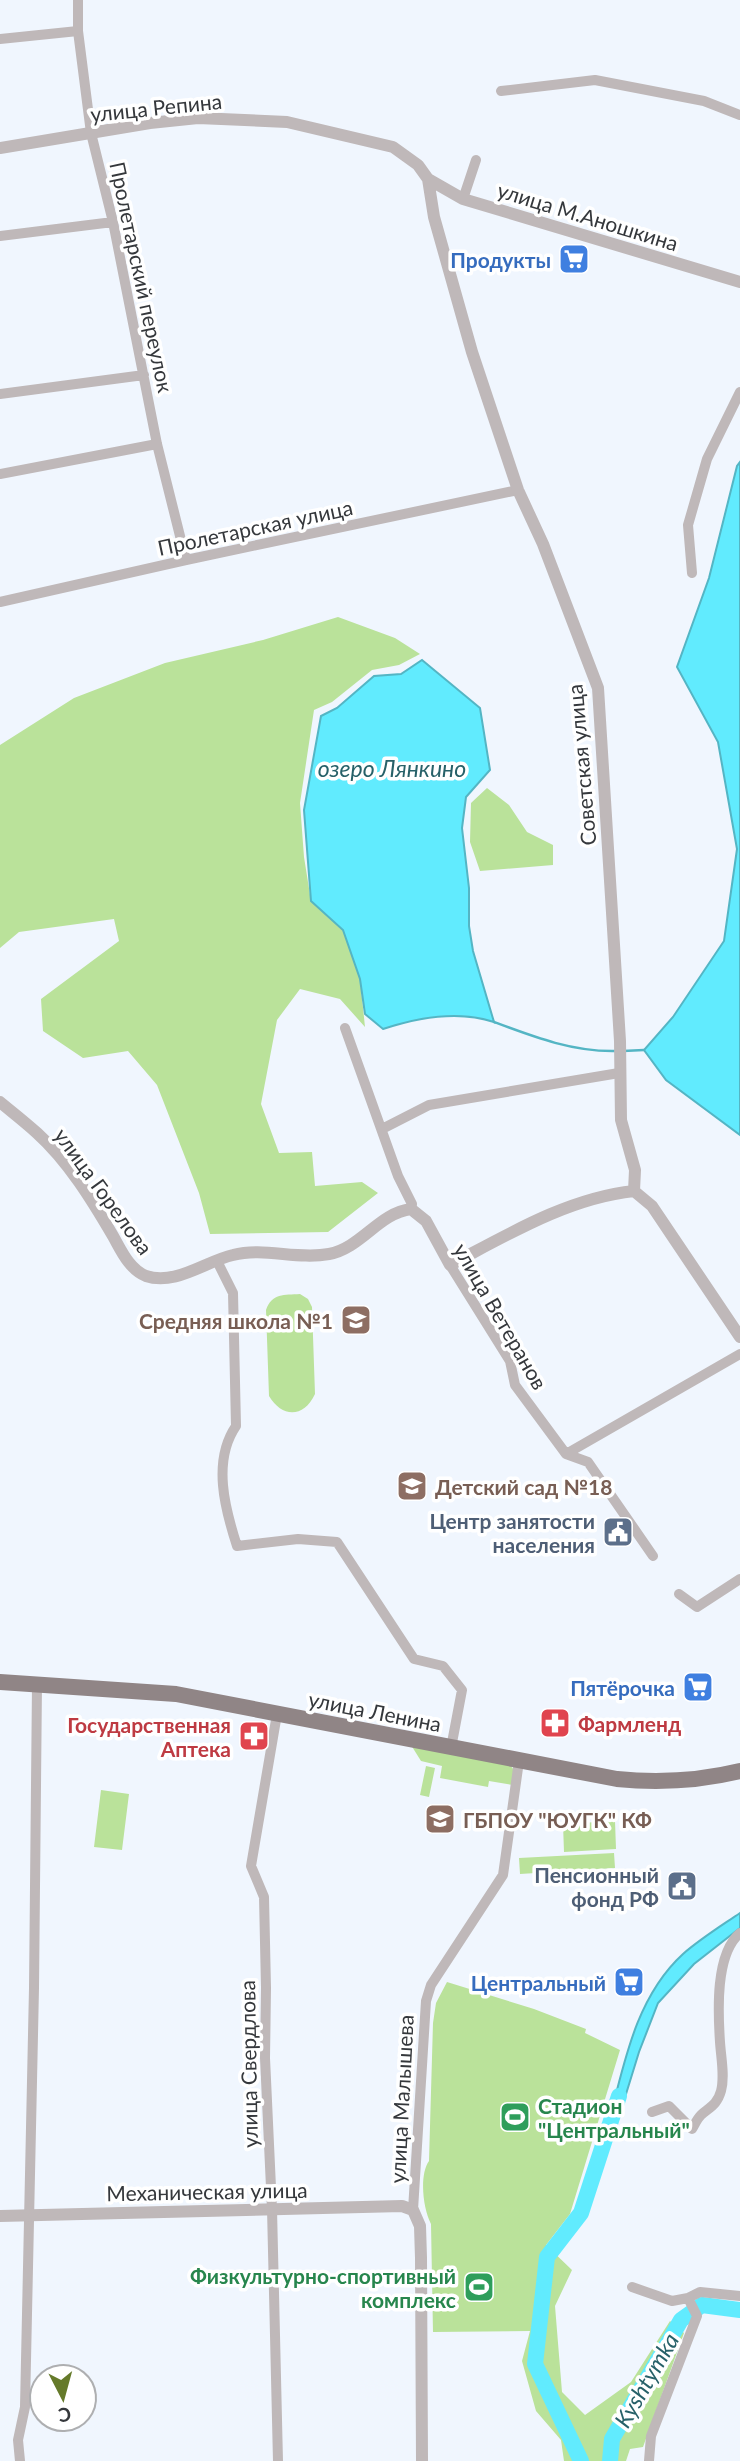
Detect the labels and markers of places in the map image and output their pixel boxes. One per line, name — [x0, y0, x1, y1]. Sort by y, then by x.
supermarket icon: Продукты — [557, 242, 591, 276]
place label: Продукты — [450, 247, 551, 272]
school or university icon: Средняя школа №1 — [339, 1303, 373, 1337]
place label: Средняя школа №1 — [139, 1308, 333, 1333]
school or university icon: Детский сад №18 — [395, 1469, 429, 1503]
place label: Детский сад №18 — [435, 1474, 612, 1499]
place label: Центр занятости населения — [429, 1508, 595, 1557]
public building icon: Центр занятости населения — [601, 1515, 635, 1549]
supermarket icon: Пятёрочка — [681, 1670, 715, 1704]
place label: Пятёрочка — [570, 1675, 675, 1700]
pharmacy icon: Фармленд — [538, 1706, 572, 1740]
place label: Фармленд — [578, 1711, 681, 1736]
place label: Государственная Аптека — [67, 1712, 231, 1761]
pharmacy icon: Государственная Аптека — [237, 1719, 271, 1753]
school or university icon: ГБПОУ "ЮУГК" КФ — [423, 1802, 457, 1836]
place label: ГБПОУ "ЮУГК" КФ — [463, 1807, 652, 1832]
place label: Пенсионный фонд РФ — [534, 1862, 659, 1911]
public building icon: Пенсионный фонд РФ — [665, 1869, 699, 1903]
supermarket icon: Центральный — [612, 1965, 646, 1999]
place label: Центральный — [471, 1970, 606, 1995]
place label: Стадион "Центральный" — [538, 2093, 690, 2142]
sports icon: Стадион "Центральный" — [498, 2100, 532, 2134]
place label: Физкультурно-спортивный комплекс — [190, 2263, 456, 2312]
sports icon: Физкультурно-спортивный комплекс — [462, 2270, 496, 2304]

